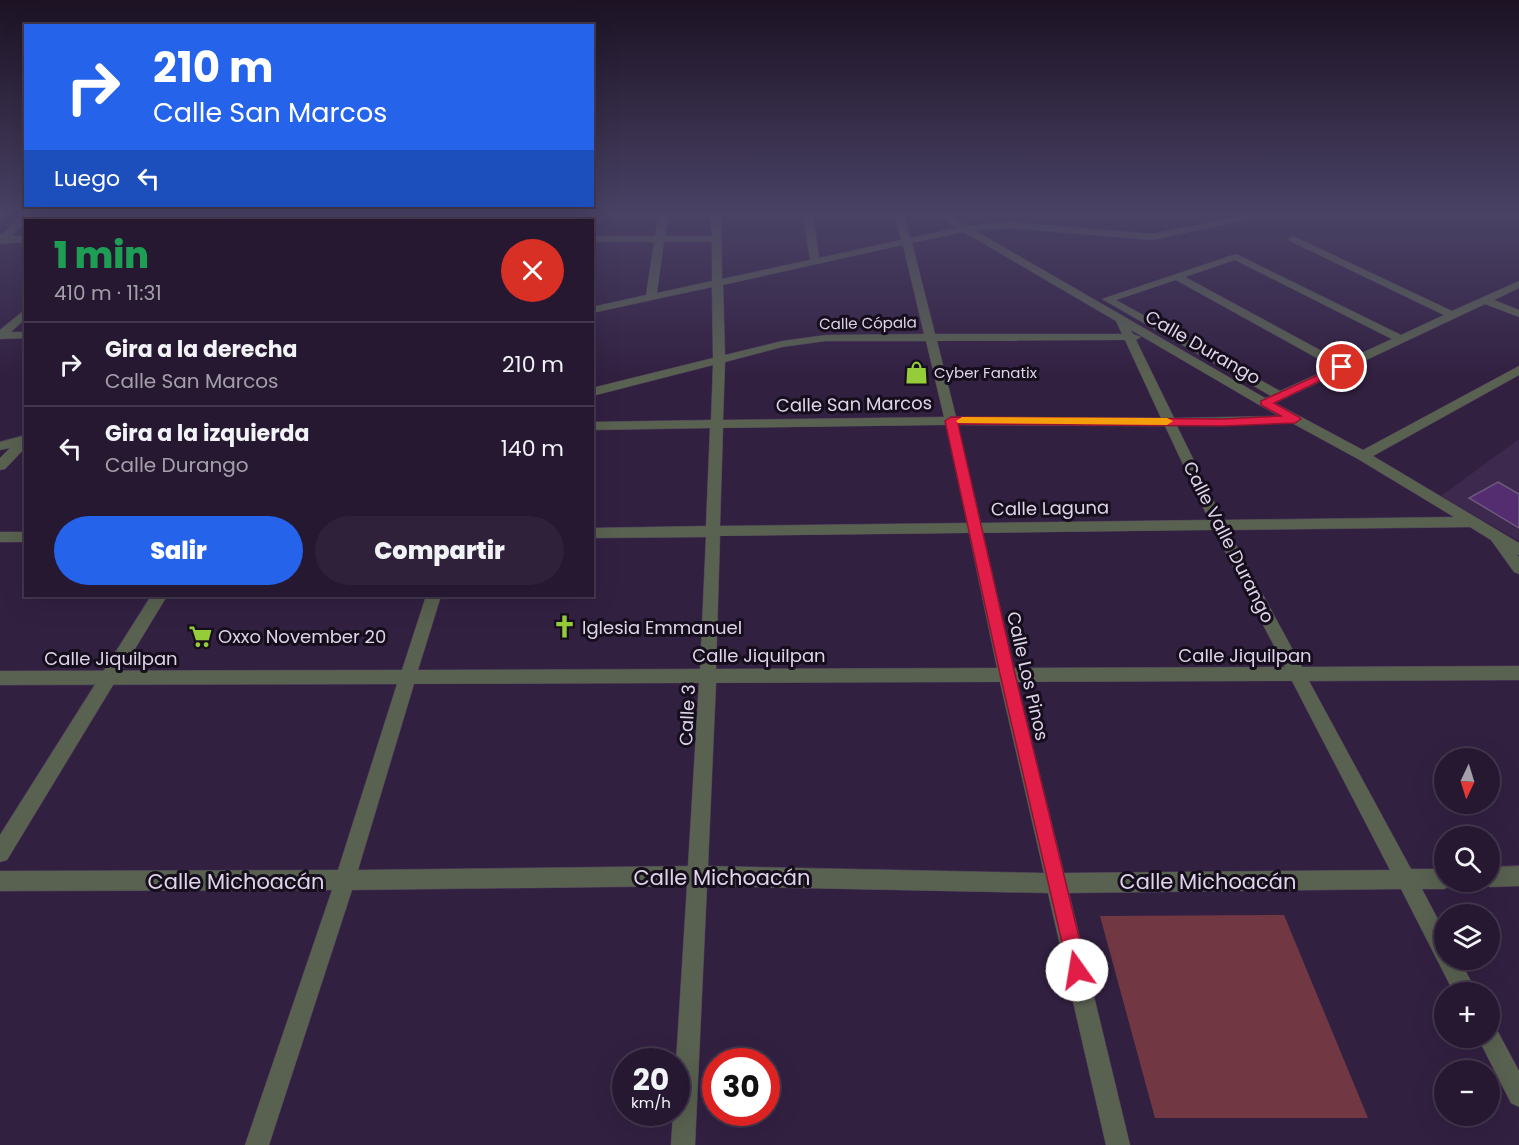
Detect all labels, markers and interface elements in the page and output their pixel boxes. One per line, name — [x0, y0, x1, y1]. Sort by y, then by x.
text: 210 m — [153, 38, 274, 97]
icon: right — [54, 48, 132, 126]
text: Calle San Marcos — [153, 94, 387, 131]
icon: left — [132, 162, 165, 195]
text: Luego — [54, 163, 120, 194]
text: 1 min — [54, 230, 149, 281]
button: close — [501, 239, 564, 302]
text: 410 m · 11:31 — [54, 279, 162, 307]
street label: Calle Durango — [1141, 304, 1265, 390]
street label: Calle Cópala — [819, 312, 917, 334]
text: Gira a la derecha — [105, 334, 298, 365]
pin — [1316, 341, 1367, 392]
icon: right — [54, 348, 87, 381]
text: 210 m — [502, 349, 564, 380]
icon: arrive — [1325, 350, 1358, 383]
shop icon: Cyber Fanatix — [903, 359, 929, 385]
place label: Cyber Fanatix — [934, 362, 1037, 383]
text: Calle San Marcos — [105, 367, 279, 395]
street label: Calle San Marcos — [776, 390, 932, 418]
text: Gira a la izquierda — [105, 418, 309, 449]
icon: left — [54, 432, 87, 465]
text: 140 m — [501, 433, 564, 464]
text: Calle Durango — [105, 451, 249, 479]
street label: Calle Valle Durango — [1177, 457, 1281, 627]
street label: Calle Laguna — [991, 494, 1109, 522]
button: Salir — [54, 516, 303, 585]
button: Compartir — [315, 516, 564, 585]
street label: Calle Los Pinos — [1001, 609, 1055, 743]
church icon: Iglesia Emmanuel — [551, 614, 577, 640]
place label: Iglesia Emmanuel — [582, 615, 742, 640]
supermarket icon: Oxxo November 20 — [187, 623, 213, 649]
place label: Oxxo November 20 — [218, 624, 386, 649]
street label: Calle Jiquilpan — [692, 643, 826, 668]
street label: Calle Jiquilpan — [1178, 643, 1312, 668]
street label: Calle Jiquilpan — [44, 646, 178, 671]
street label: Calle 3 — [673, 684, 701, 746]
north arrow — [1434, 748, 1500, 814]
map controls — [1434, 748, 1500, 1126]
button: search — [1434, 826, 1500, 892]
street label: Calle Michoacán — [634, 863, 810, 892]
street label: Calle Michoacán — [148, 867, 324, 896]
street label: Calle Michoacán — [1120, 867, 1296, 896]
button: layers — [1434, 904, 1500, 970]
position arrow — [1045, 938, 1109, 1002]
button: + — [1434, 982, 1500, 1048]
speed limit sign: 30 — [702, 1048, 780, 1126]
text: 20 — [633, 1058, 669, 1101]
button: − — [1434, 1060, 1500, 1126]
text: km/h — [631, 1092, 671, 1113]

